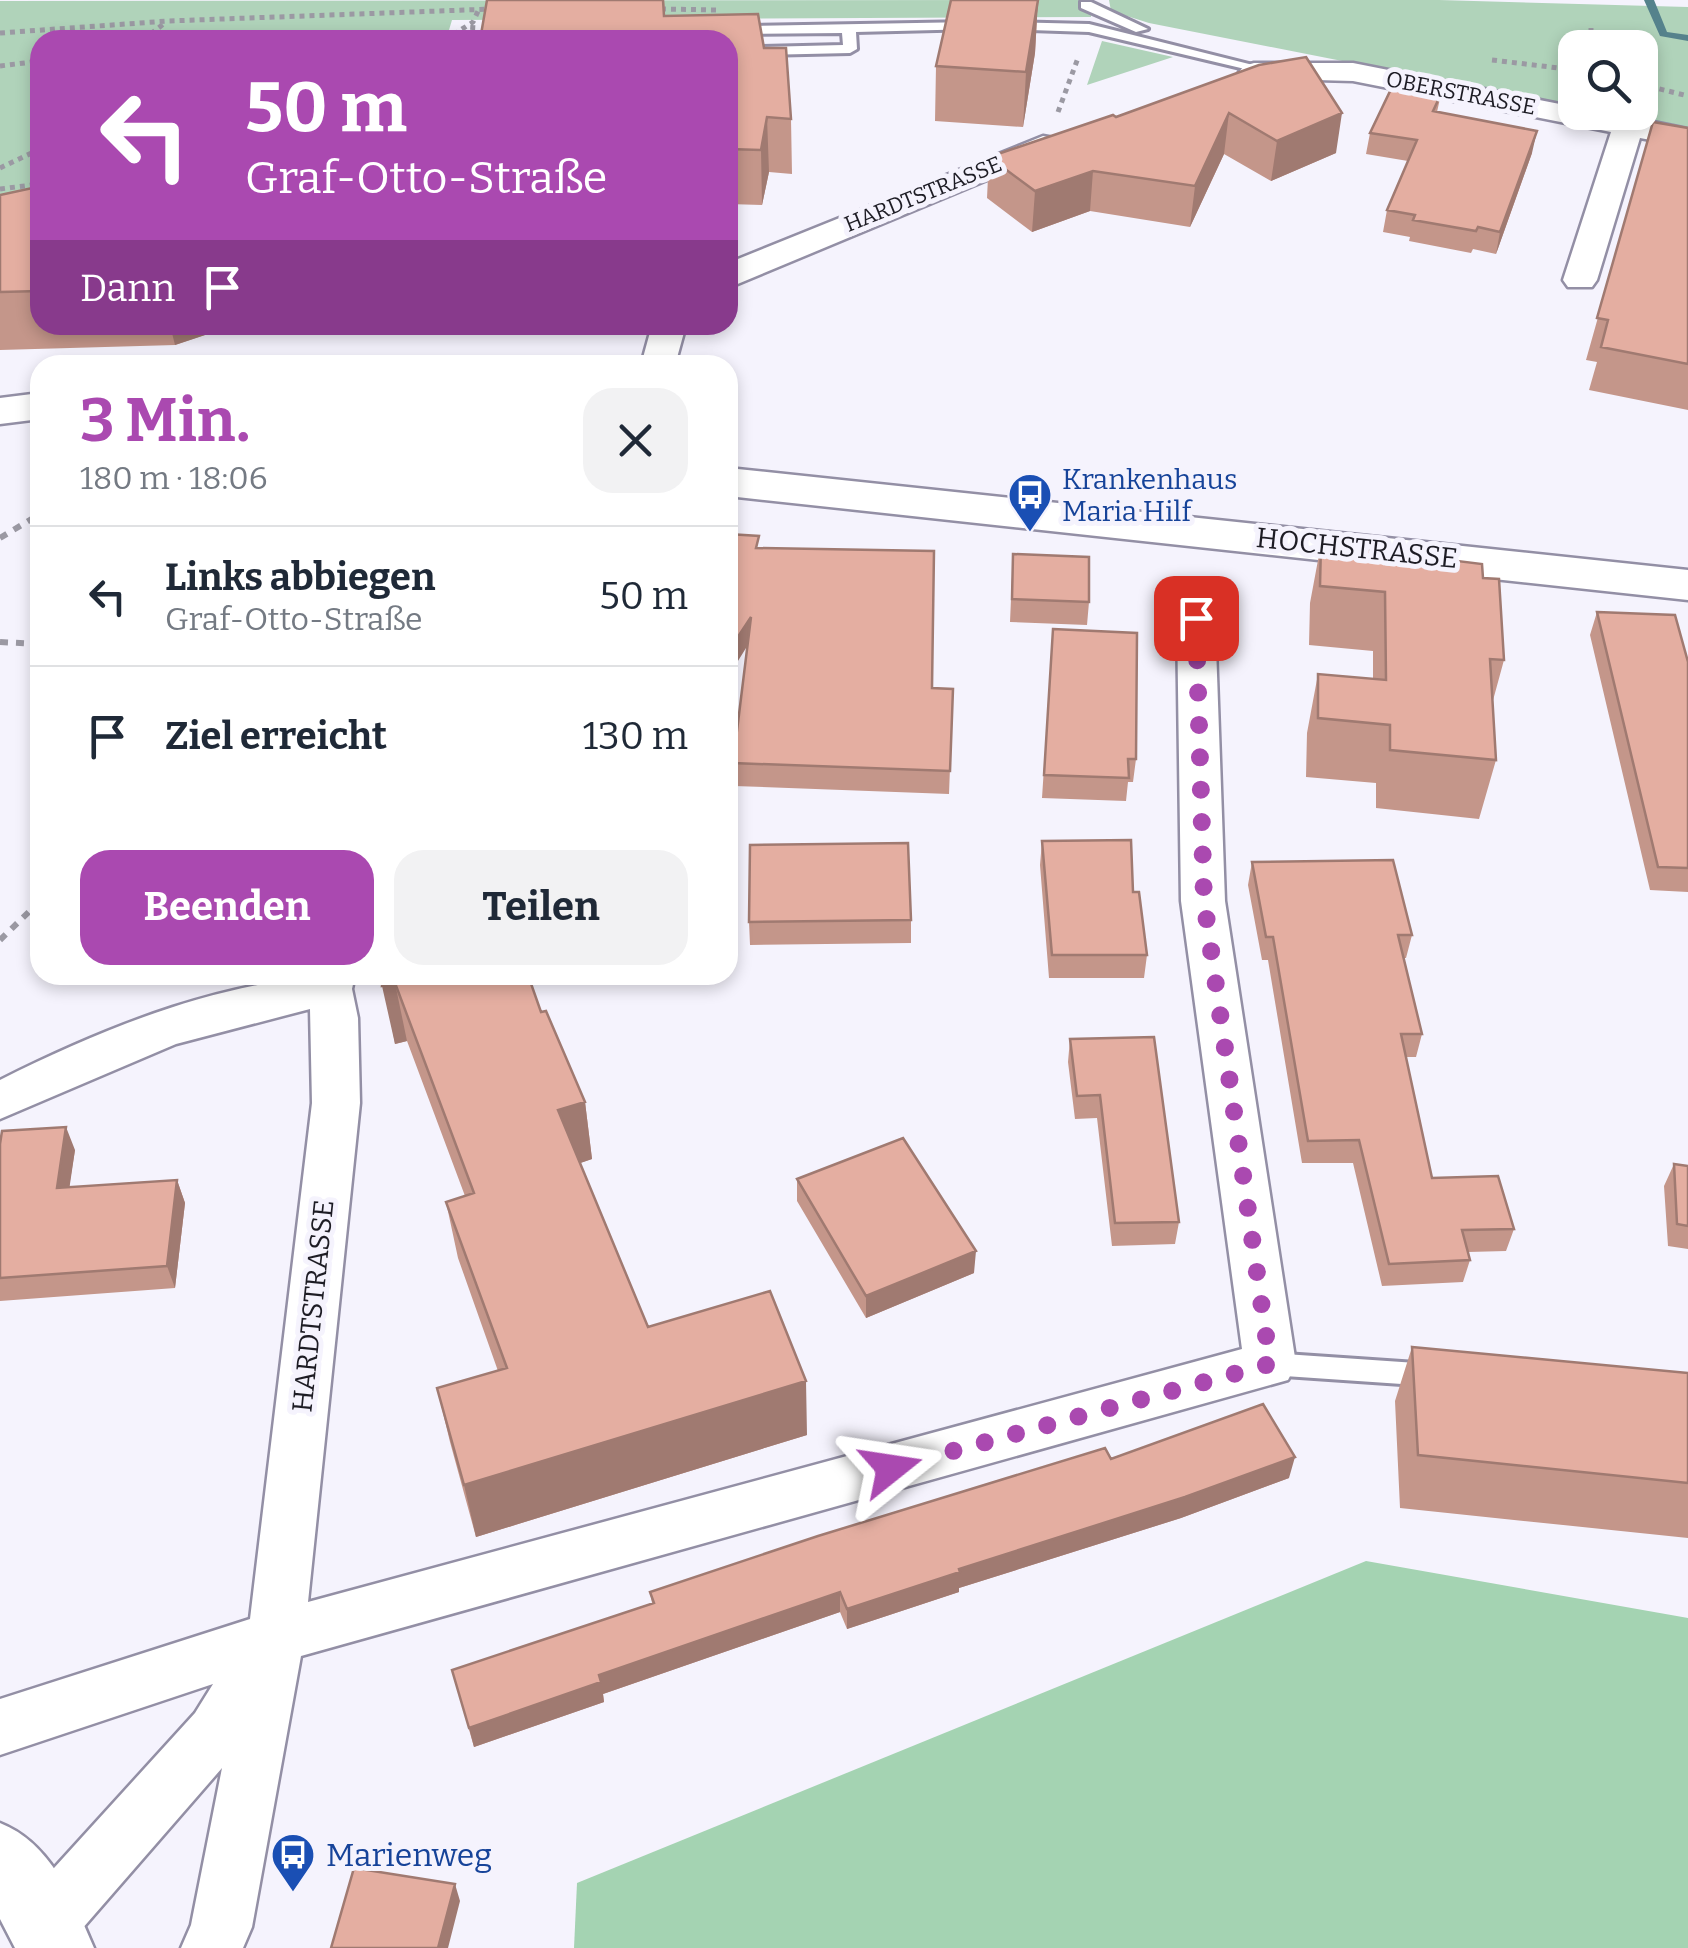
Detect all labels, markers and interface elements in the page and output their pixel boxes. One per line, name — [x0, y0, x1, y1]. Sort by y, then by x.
map controls — [1558, 30, 1658, 130]
button: search — [1558, 30, 1658, 130]
street label: OBERSTRASSE — [1384, 65, 1538, 121]
text: 50 m — [245, 66, 407, 150]
icon: left — [80, 70, 210, 200]
street label: HARDTSTRASSE — [840, 150, 1006, 238]
text: Graf-Otto-Straße — [245, 151, 607, 205]
icon: arrive — [195, 260, 250, 315]
text: Dann — [80, 265, 175, 311]
text: 3 Min. — [80, 385, 250, 457]
button: close — [583, 388, 688, 493]
text: 180 m · 18:06 — [80, 459, 268, 497]
place label: Krankenhaus Maria Hilf — [1062, 463, 1237, 528]
bus stop icon: Krankenhaus Maria Hilf — [1007, 472, 1053, 533]
street label: HOCHSTRASSE — [1255, 521, 1459, 575]
text: Links abbiegen — [165, 554, 435, 600]
icon: left — [80, 569, 135, 624]
text: 50 m — [599, 573, 688, 619]
pin — [1154, 576, 1239, 661]
icon: arrive — [1169, 591, 1224, 646]
text: Graf-Otto-Straße — [165, 600, 423, 638]
icon: arrive — [80, 709, 135, 764]
text: Ziel erreicht — [165, 713, 387, 759]
text: 130 m — [583, 713, 688, 759]
button: Beenden — [80, 850, 374, 965]
button: Teilen — [394, 850, 688, 965]
street label: HARDTSTRASSE — [285, 1198, 341, 1414]
position arrow — [839, 1416, 943, 1520]
bus stop icon: Marienweg — [270, 1832, 316, 1893]
place label: Marienweg — [326, 1836, 492, 1874]

